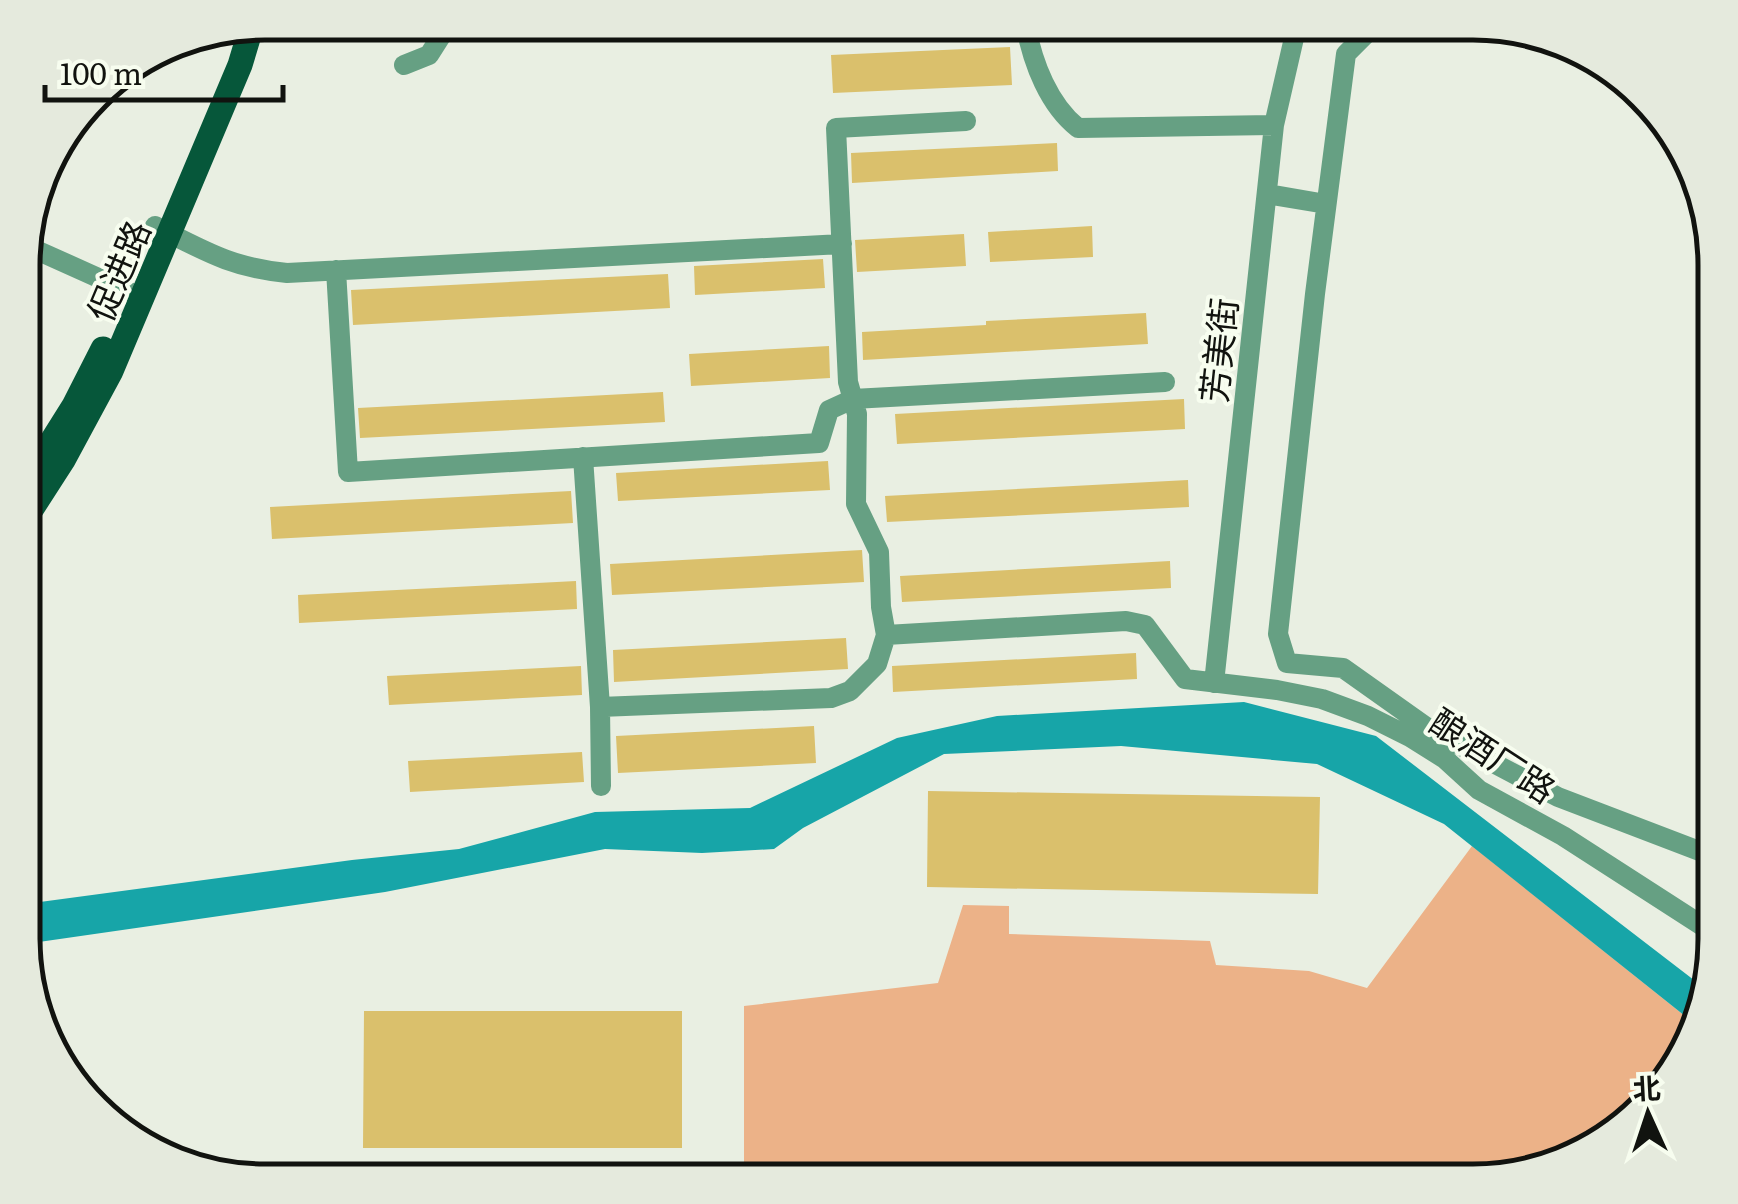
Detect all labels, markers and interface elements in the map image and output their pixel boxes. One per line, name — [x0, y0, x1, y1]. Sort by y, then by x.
scale bar — [45, 40, 282, 102]
text: 100 m — [60, 50, 142, 94]
street label: 促进路 — [73, 212, 161, 328]
street label: 芳美街 — [1186, 295, 1248, 405]
street label: 酿酒厂路 — [1421, 694, 1567, 814]
north arrow — [1598, 1064, 1698, 1164]
text: 北 — [1631, 1065, 1662, 1109]

